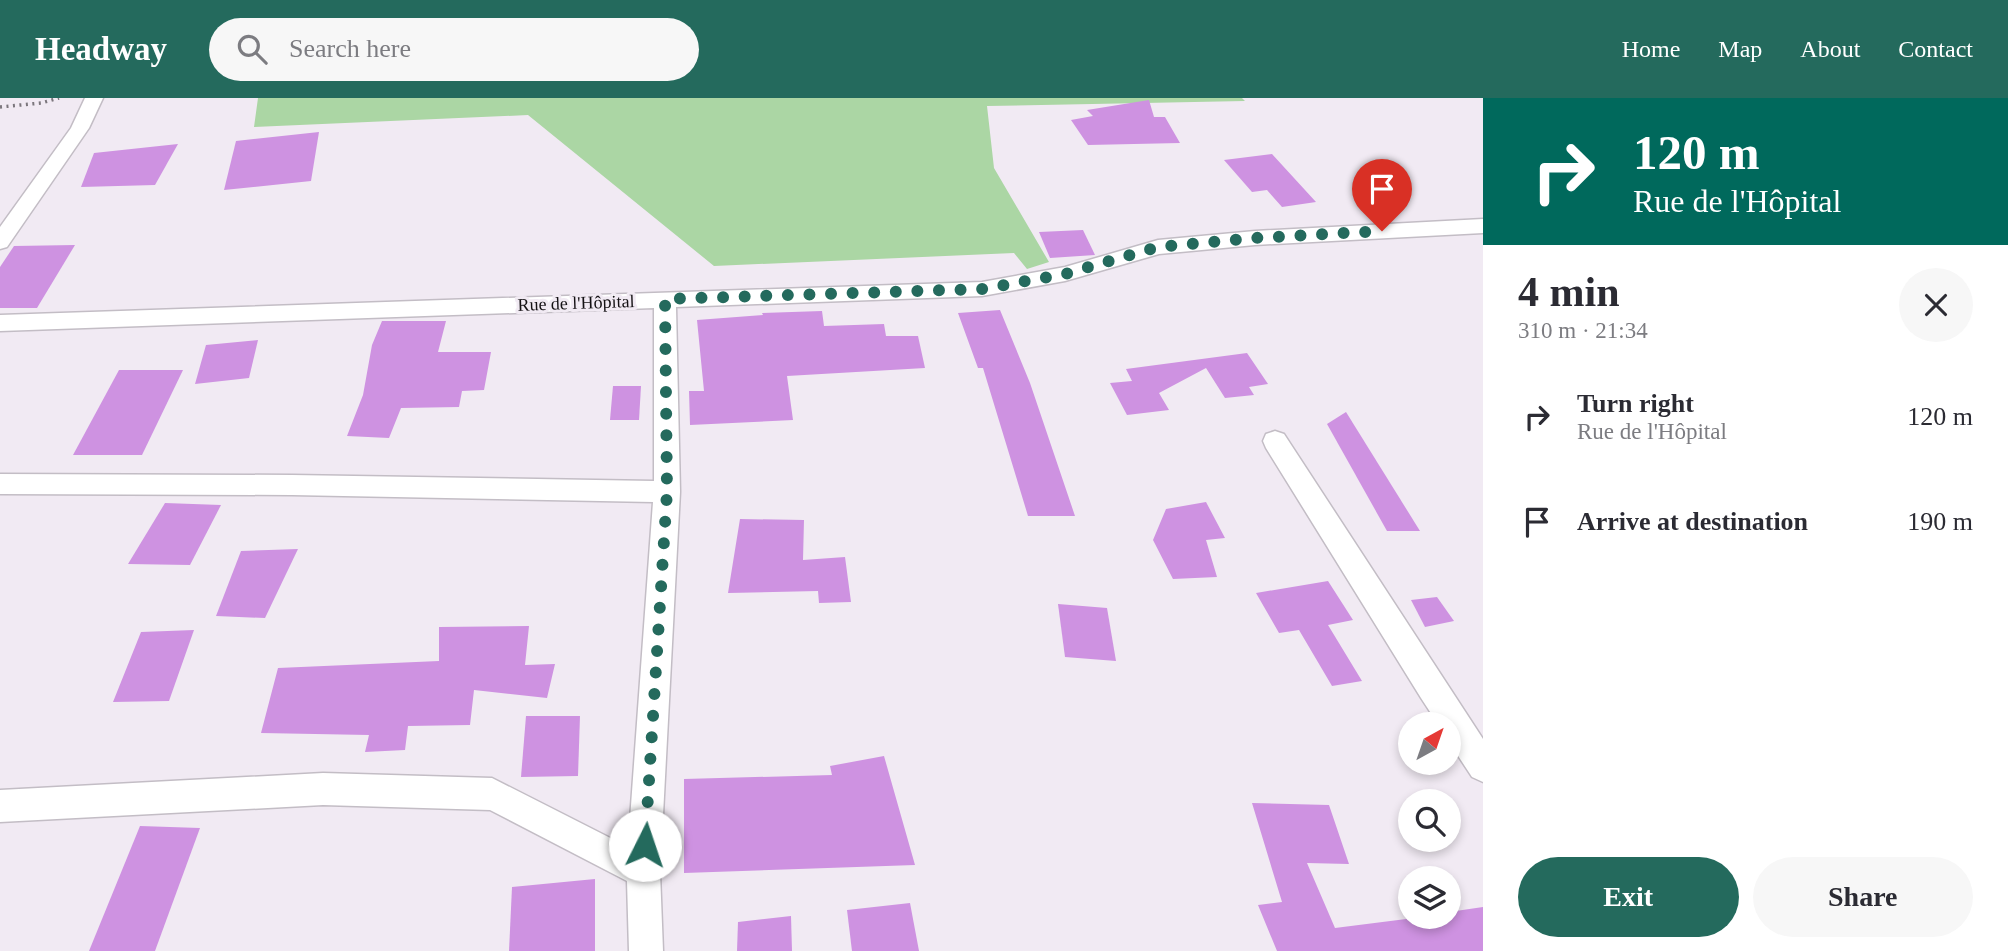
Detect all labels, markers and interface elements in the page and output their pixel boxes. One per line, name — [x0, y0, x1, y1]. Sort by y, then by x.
search box — [209, 18, 699, 81]
icon: search — [233, 30, 271, 68]
text: Headway — [35, 31, 167, 67]
text: Search here — [289, 34, 411, 63]
text: Home — [1622, 36, 1680, 62]
text: Map — [1718, 36, 1762, 62]
text: About — [1800, 36, 1860, 62]
text: Contact — [1898, 36, 1973, 62]
text: 120 m — [1633, 125, 1760, 180]
icon: right — [1518, 126, 1609, 217]
pin — [1352, 159, 1412, 231]
icon: arrive — [1363, 170, 1401, 208]
text: Rue de l'Hôpital — [1633, 183, 1841, 219]
button: close — [1899, 268, 1973, 342]
text: 4 min — [1518, 269, 1620, 315]
street label: Rue de l'Hôpital — [517, 291, 635, 315]
text: 310 m · 21:34 — [1518, 318, 1648, 343]
text: Turn right — [1577, 389, 1694, 418]
icon: right — [1518, 398, 1556, 436]
text: 120 m — [1907, 402, 1973, 431]
text: Rue de l'Hôpital — [1577, 419, 1727, 444]
icon: arrive — [1518, 503, 1556, 541]
text: Arrive at destination — [1577, 507, 1808, 536]
text: 190 m — [1907, 507, 1973, 536]
north arrow — [1398, 712, 1461, 775]
map controls — [1398, 712, 1461, 929]
button: search — [1398, 789, 1461, 852]
position arrow — [608, 808, 682, 882]
button: Exit — [1518, 857, 1739, 937]
button: Share — [1753, 857, 1973, 937]
button: layers — [1398, 866, 1461, 929]

